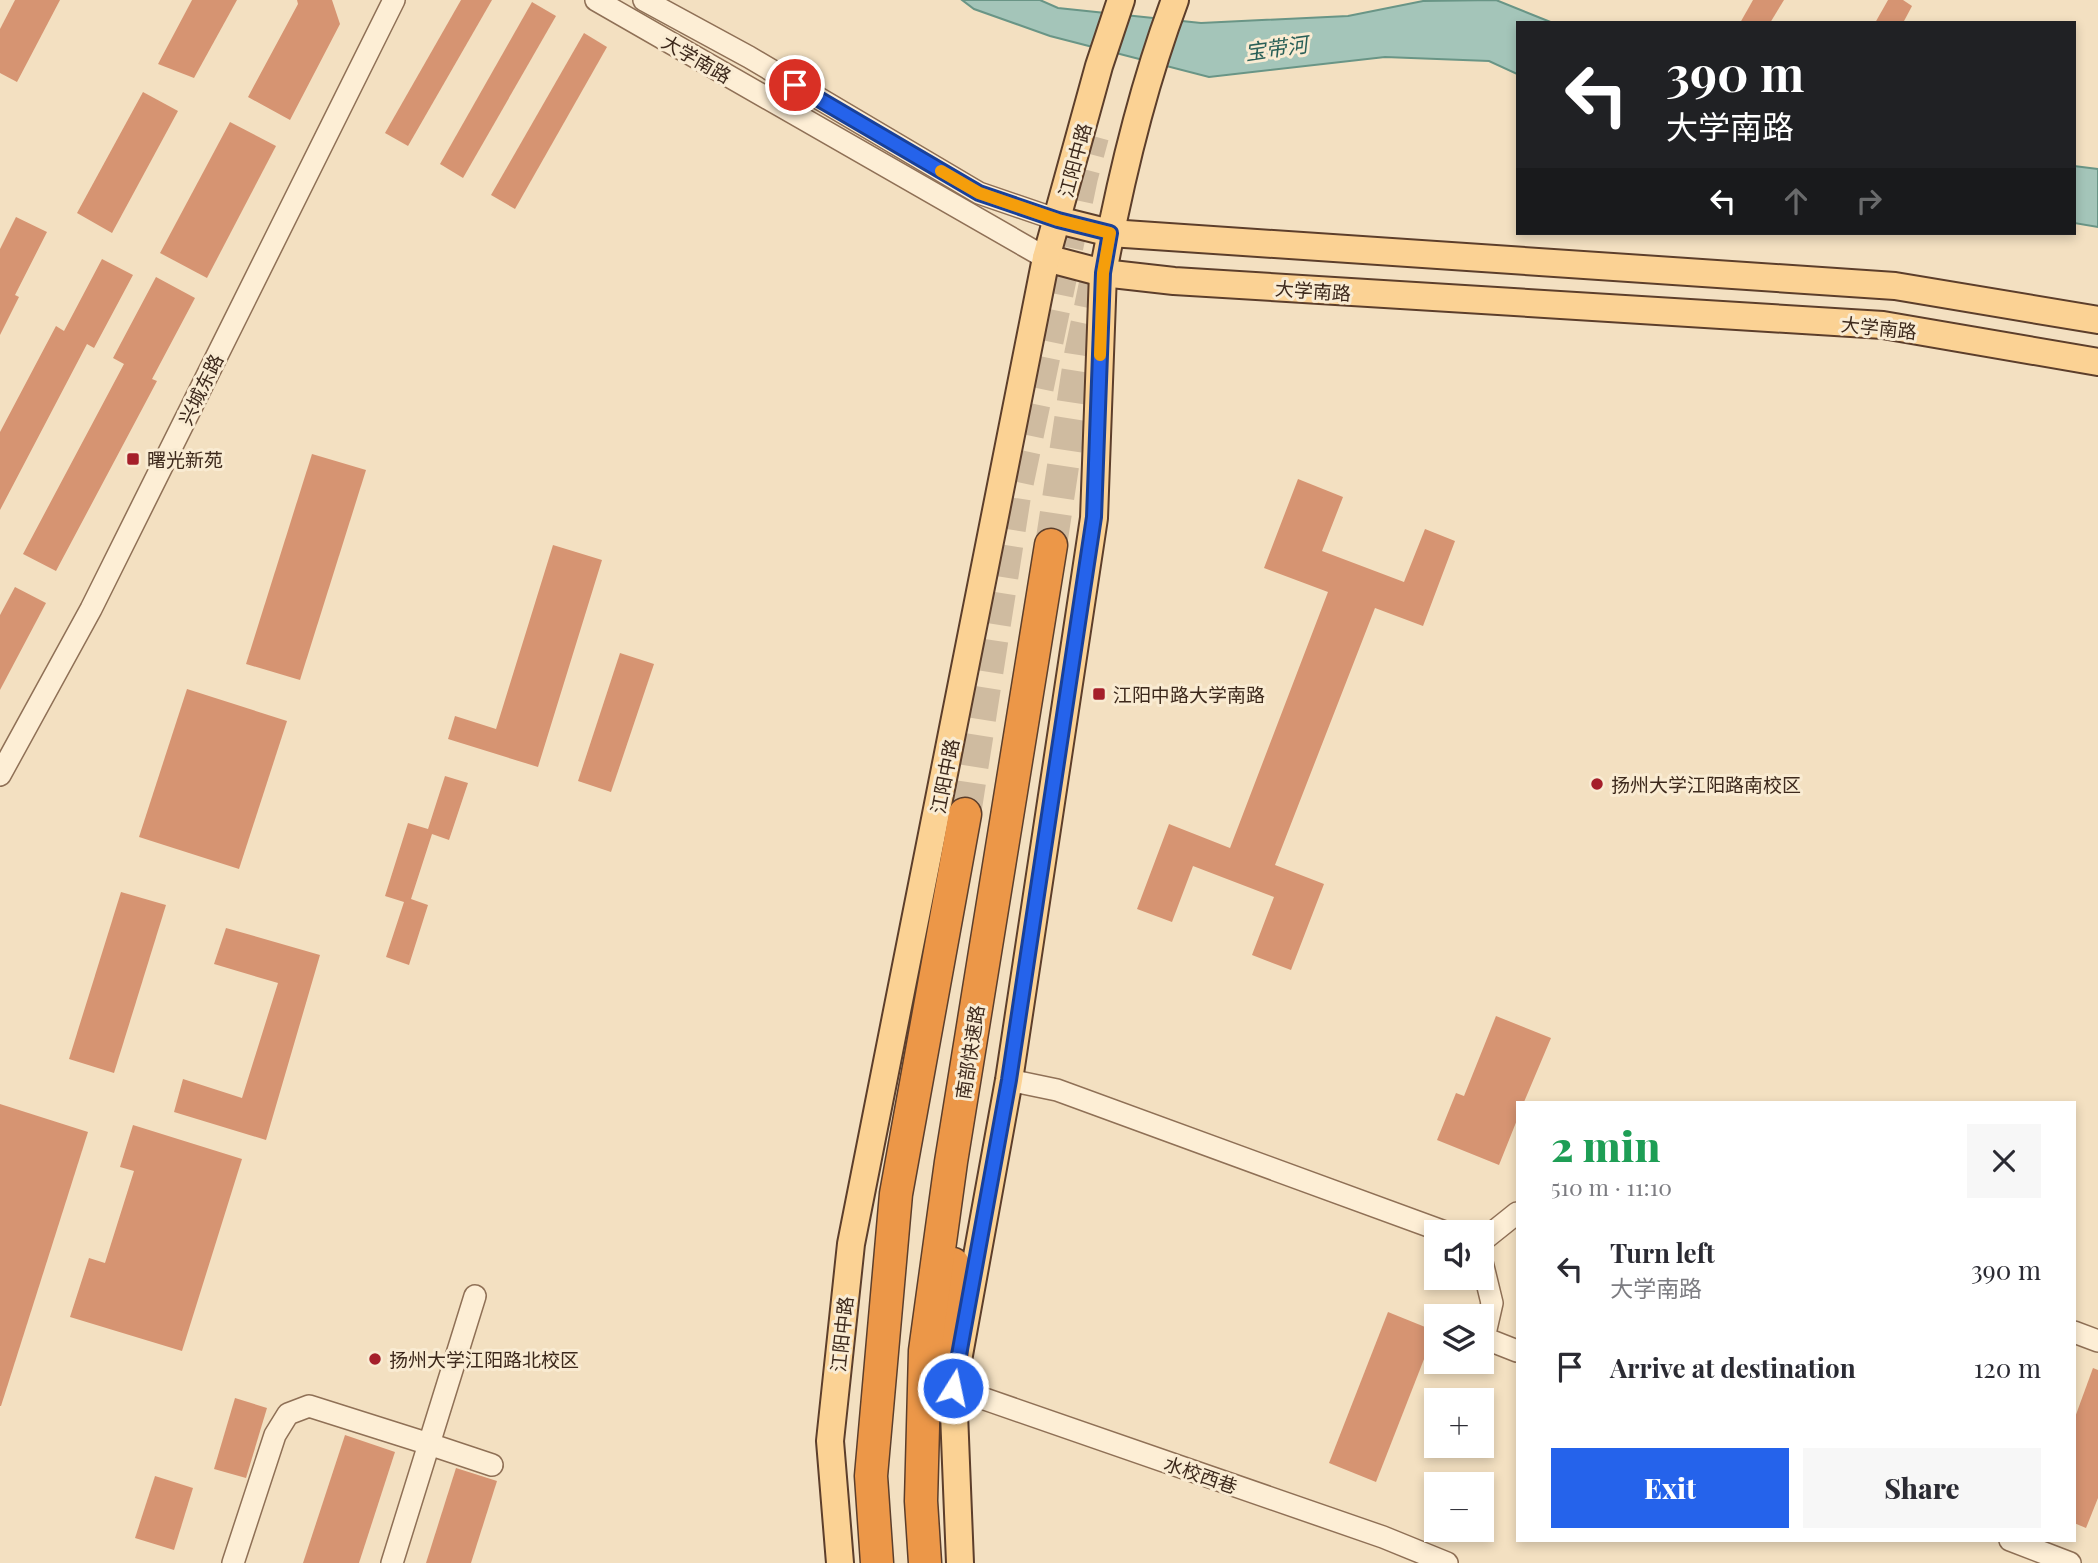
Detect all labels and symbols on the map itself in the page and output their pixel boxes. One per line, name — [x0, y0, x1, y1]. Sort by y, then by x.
street label: 大学南路 — [658, 28, 736, 88]
water label: 宝带河 — [1243, 28, 1313, 65]
pin — [765, 55, 825, 115]
street label: 江阳中路 — [1052, 120, 1096, 200]
street label: 大学南路 — [1274, 274, 1352, 306]
street label: 大学南路 — [1840, 310, 1918, 344]
street label: 兴城东路 — [172, 349, 228, 429]
place label: 曙光新苑 — [147, 446, 223, 472]
marker: 曙光新苑 — [125, 451, 141, 467]
place label: 江阳中路大学南路 — [1113, 681, 1265, 707]
marker: 江阳中路大学南路 — [1091, 686, 1107, 702]
street label: 江阳中路 — [924, 736, 964, 816]
place label: 扬州大学江阳路南校区 — [1611, 771, 1801, 797]
marker: 扬州大学江阳路南校区 — [1589, 776, 1605, 792]
street label: 南部快速路 — [949, 1003, 989, 1101]
street label: 江阳中路 — [824, 1295, 858, 1373]
place label: 扬州大学江阳路北校区 — [389, 1346, 579, 1372]
marker: 扬州大学江阳路北校区 — [367, 1351, 383, 1367]
position arrow — [916, 1351, 990, 1425]
street label: 水校西巷 — [1161, 1449, 1241, 1499]

